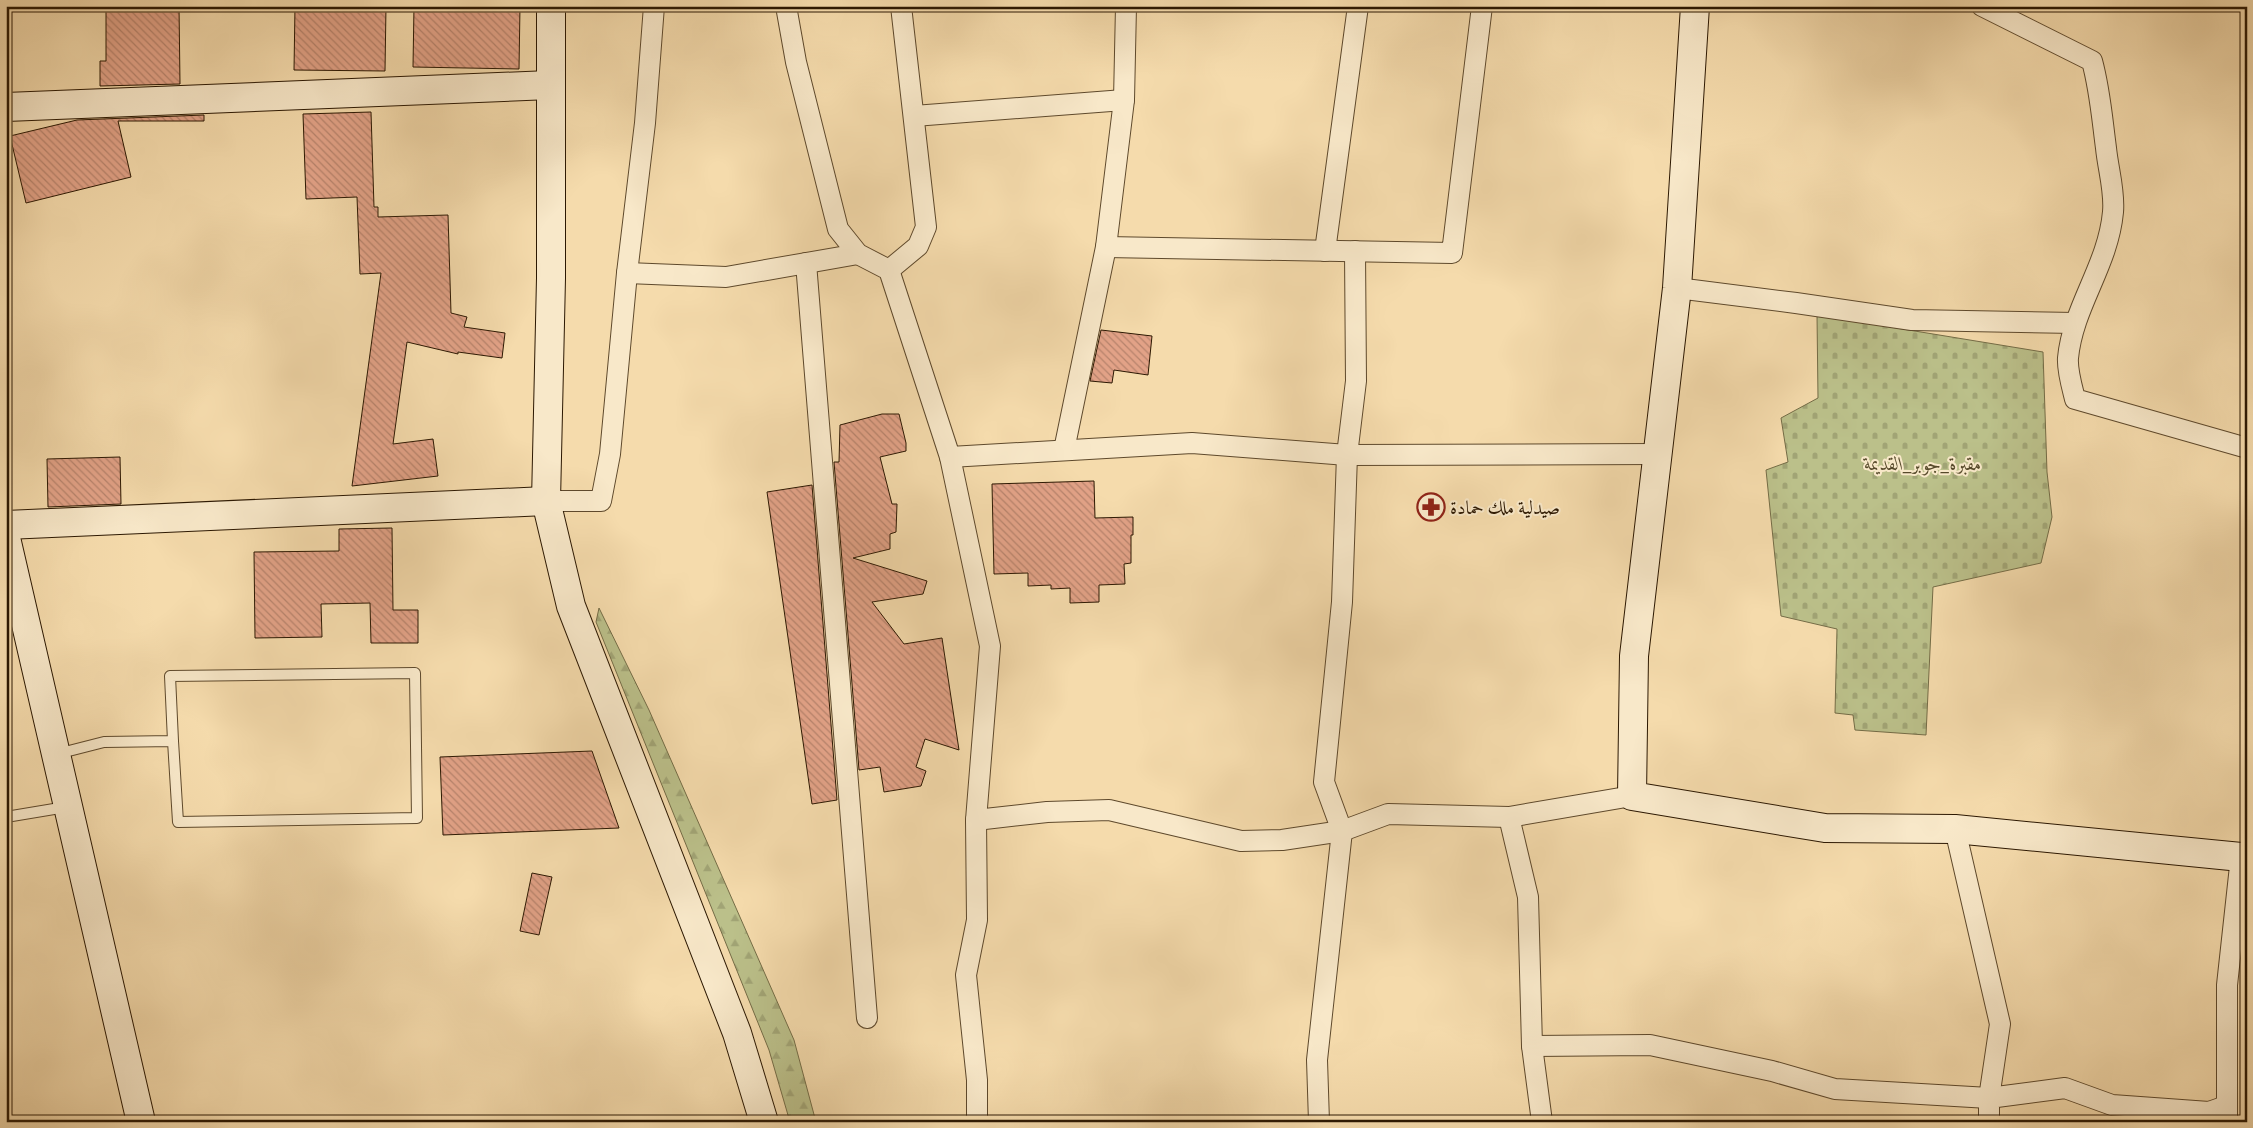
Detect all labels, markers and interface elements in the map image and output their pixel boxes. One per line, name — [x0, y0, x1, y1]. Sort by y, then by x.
park label: مقبرة_جوبر_القديمة — [1862, 451, 1982, 477]
pharmacy icon: صيدلية ملك حمادة — [1416, 492, 1446, 522]
place label: صيدلية ملك حمادة — [1450, 495, 1560, 521]

